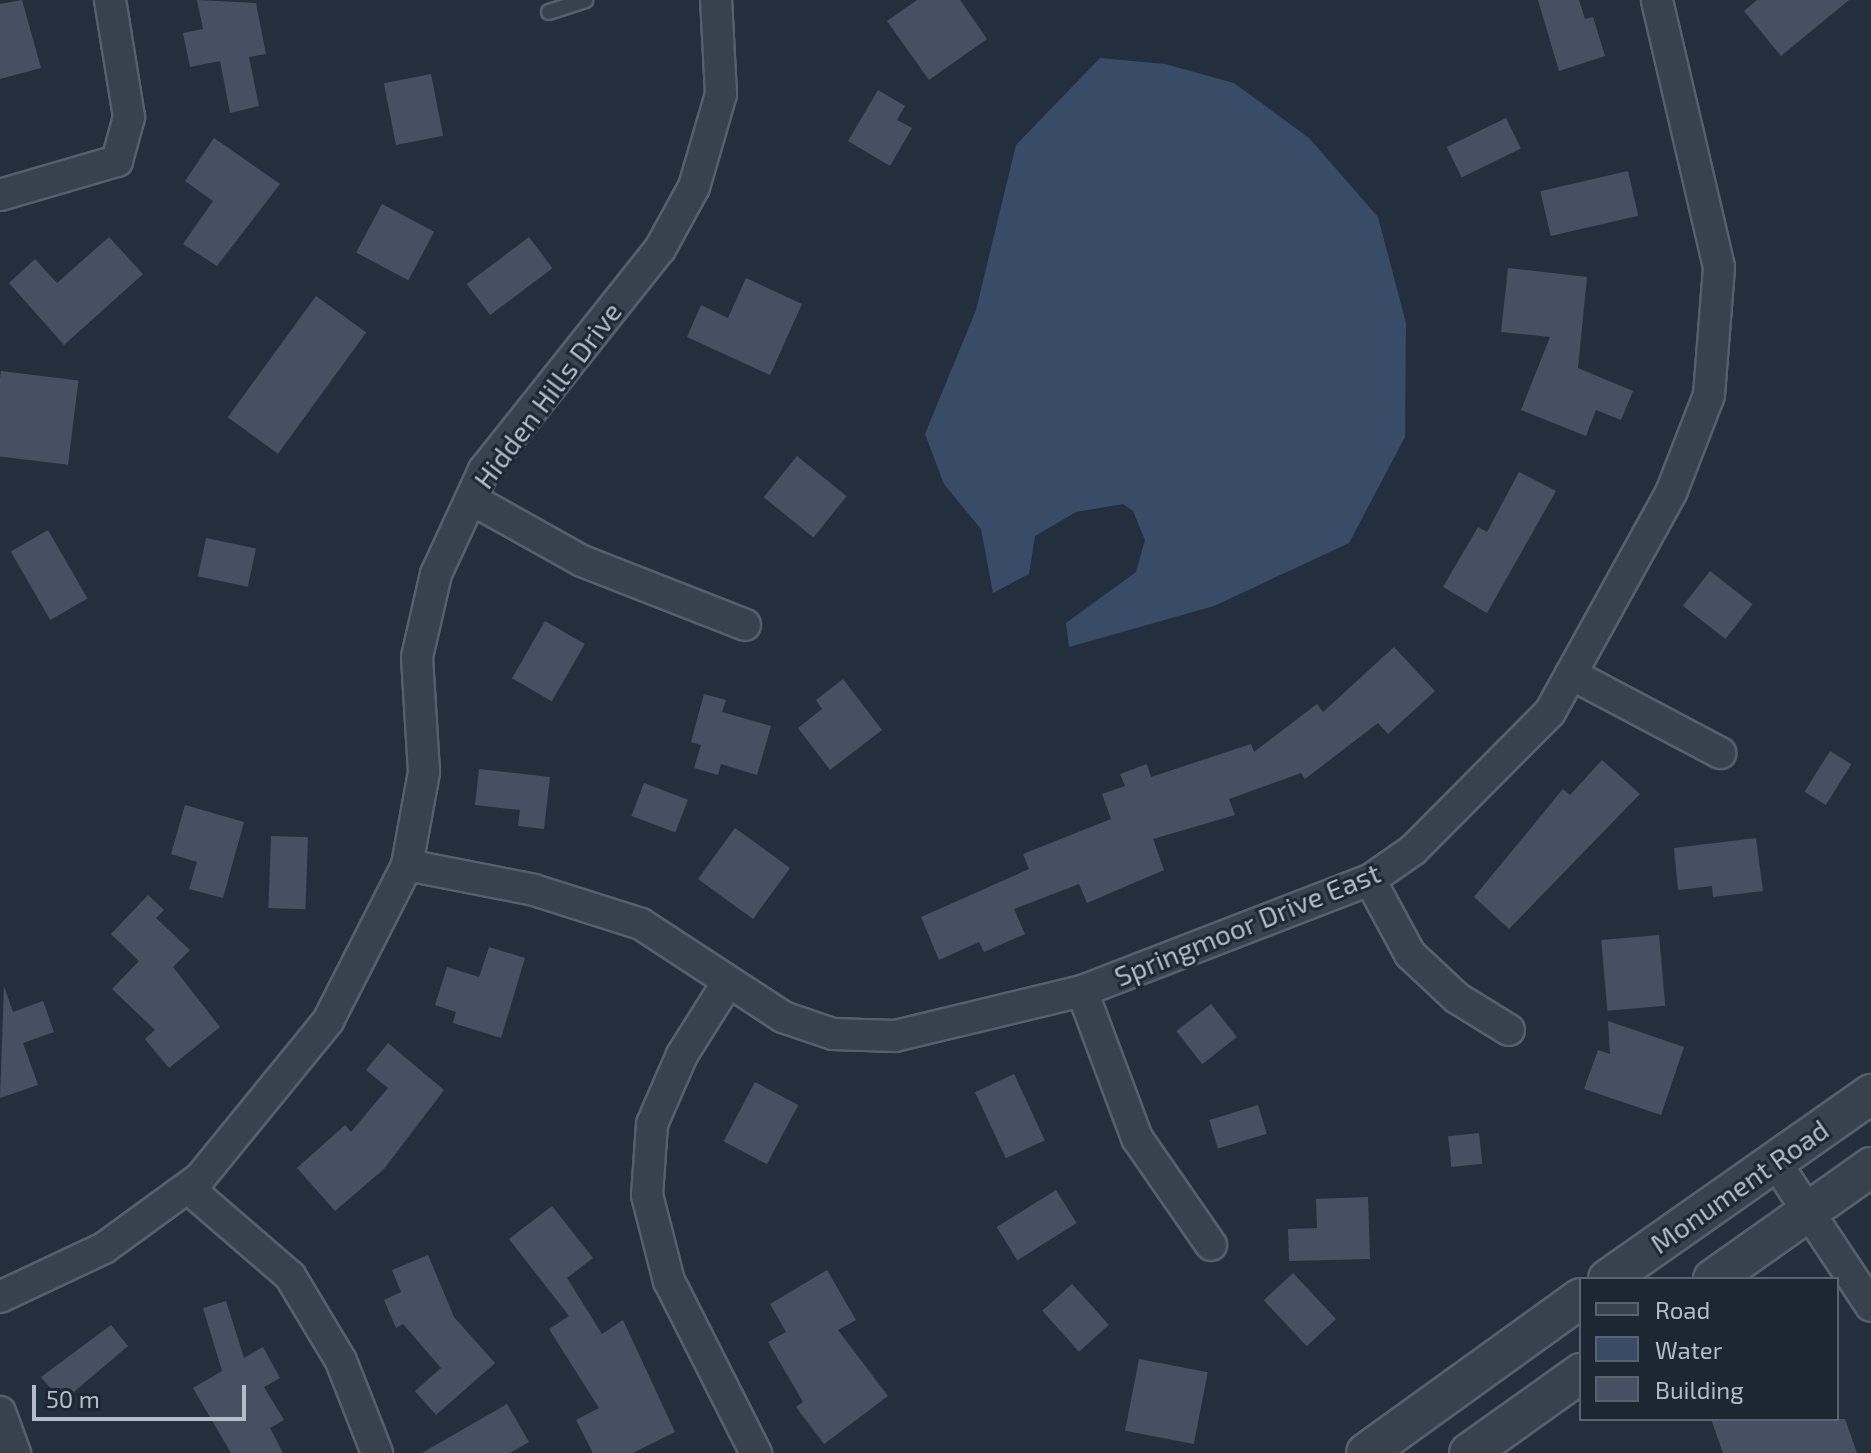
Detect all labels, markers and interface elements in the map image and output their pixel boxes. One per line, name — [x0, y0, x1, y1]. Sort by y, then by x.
street label: Hidden Hills Drive — [466, 295, 628, 495]
street label: Springmoor Drive East — [1109, 855, 1385, 993]
street label: Monument Road — [1643, 1112, 1835, 1260]
legend — [1579, 1277, 1839, 1421]
text: Road — [1655, 1295, 1710, 1324]
text: Water — [1655, 1335, 1722, 1364]
scale bar — [36, 1369, 250, 1419]
text: Building — [1655, 1375, 1744, 1404]
text: 50 m — [46, 1384, 100, 1413]

